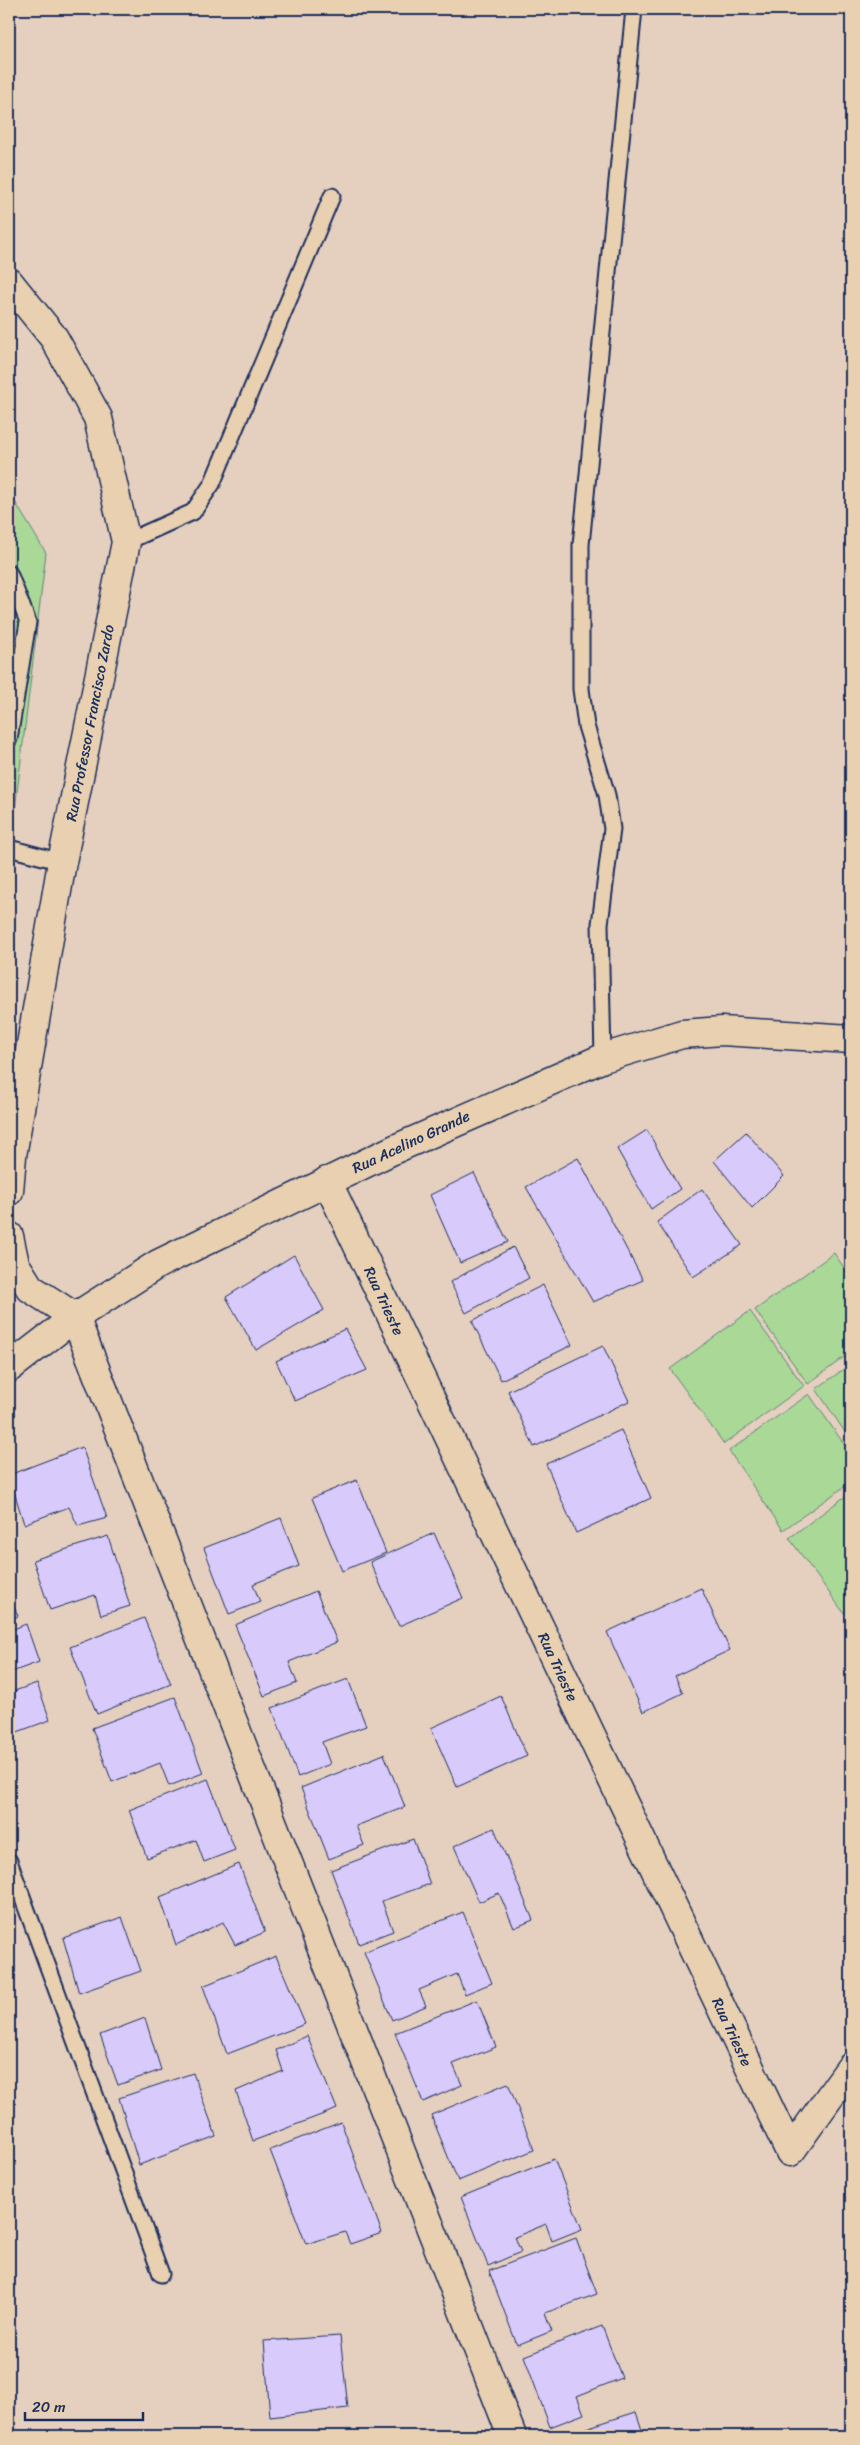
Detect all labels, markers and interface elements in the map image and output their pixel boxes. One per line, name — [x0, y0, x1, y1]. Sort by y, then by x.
street label: Rua Professor Francisco Zardo — [58, 622, 122, 824]
street label: Rua Acelino Grande — [348, 1103, 475, 1181]
street label: Rua Trieste — [357, 1262, 412, 1340]
street label: Rua Trieste — [531, 1628, 586, 1706]
street label: Rua Trieste — [705, 1993, 760, 2071]
scale bar — [25, 2390, 142, 2422]
text: 20 m — [32, 2394, 66, 2420]

